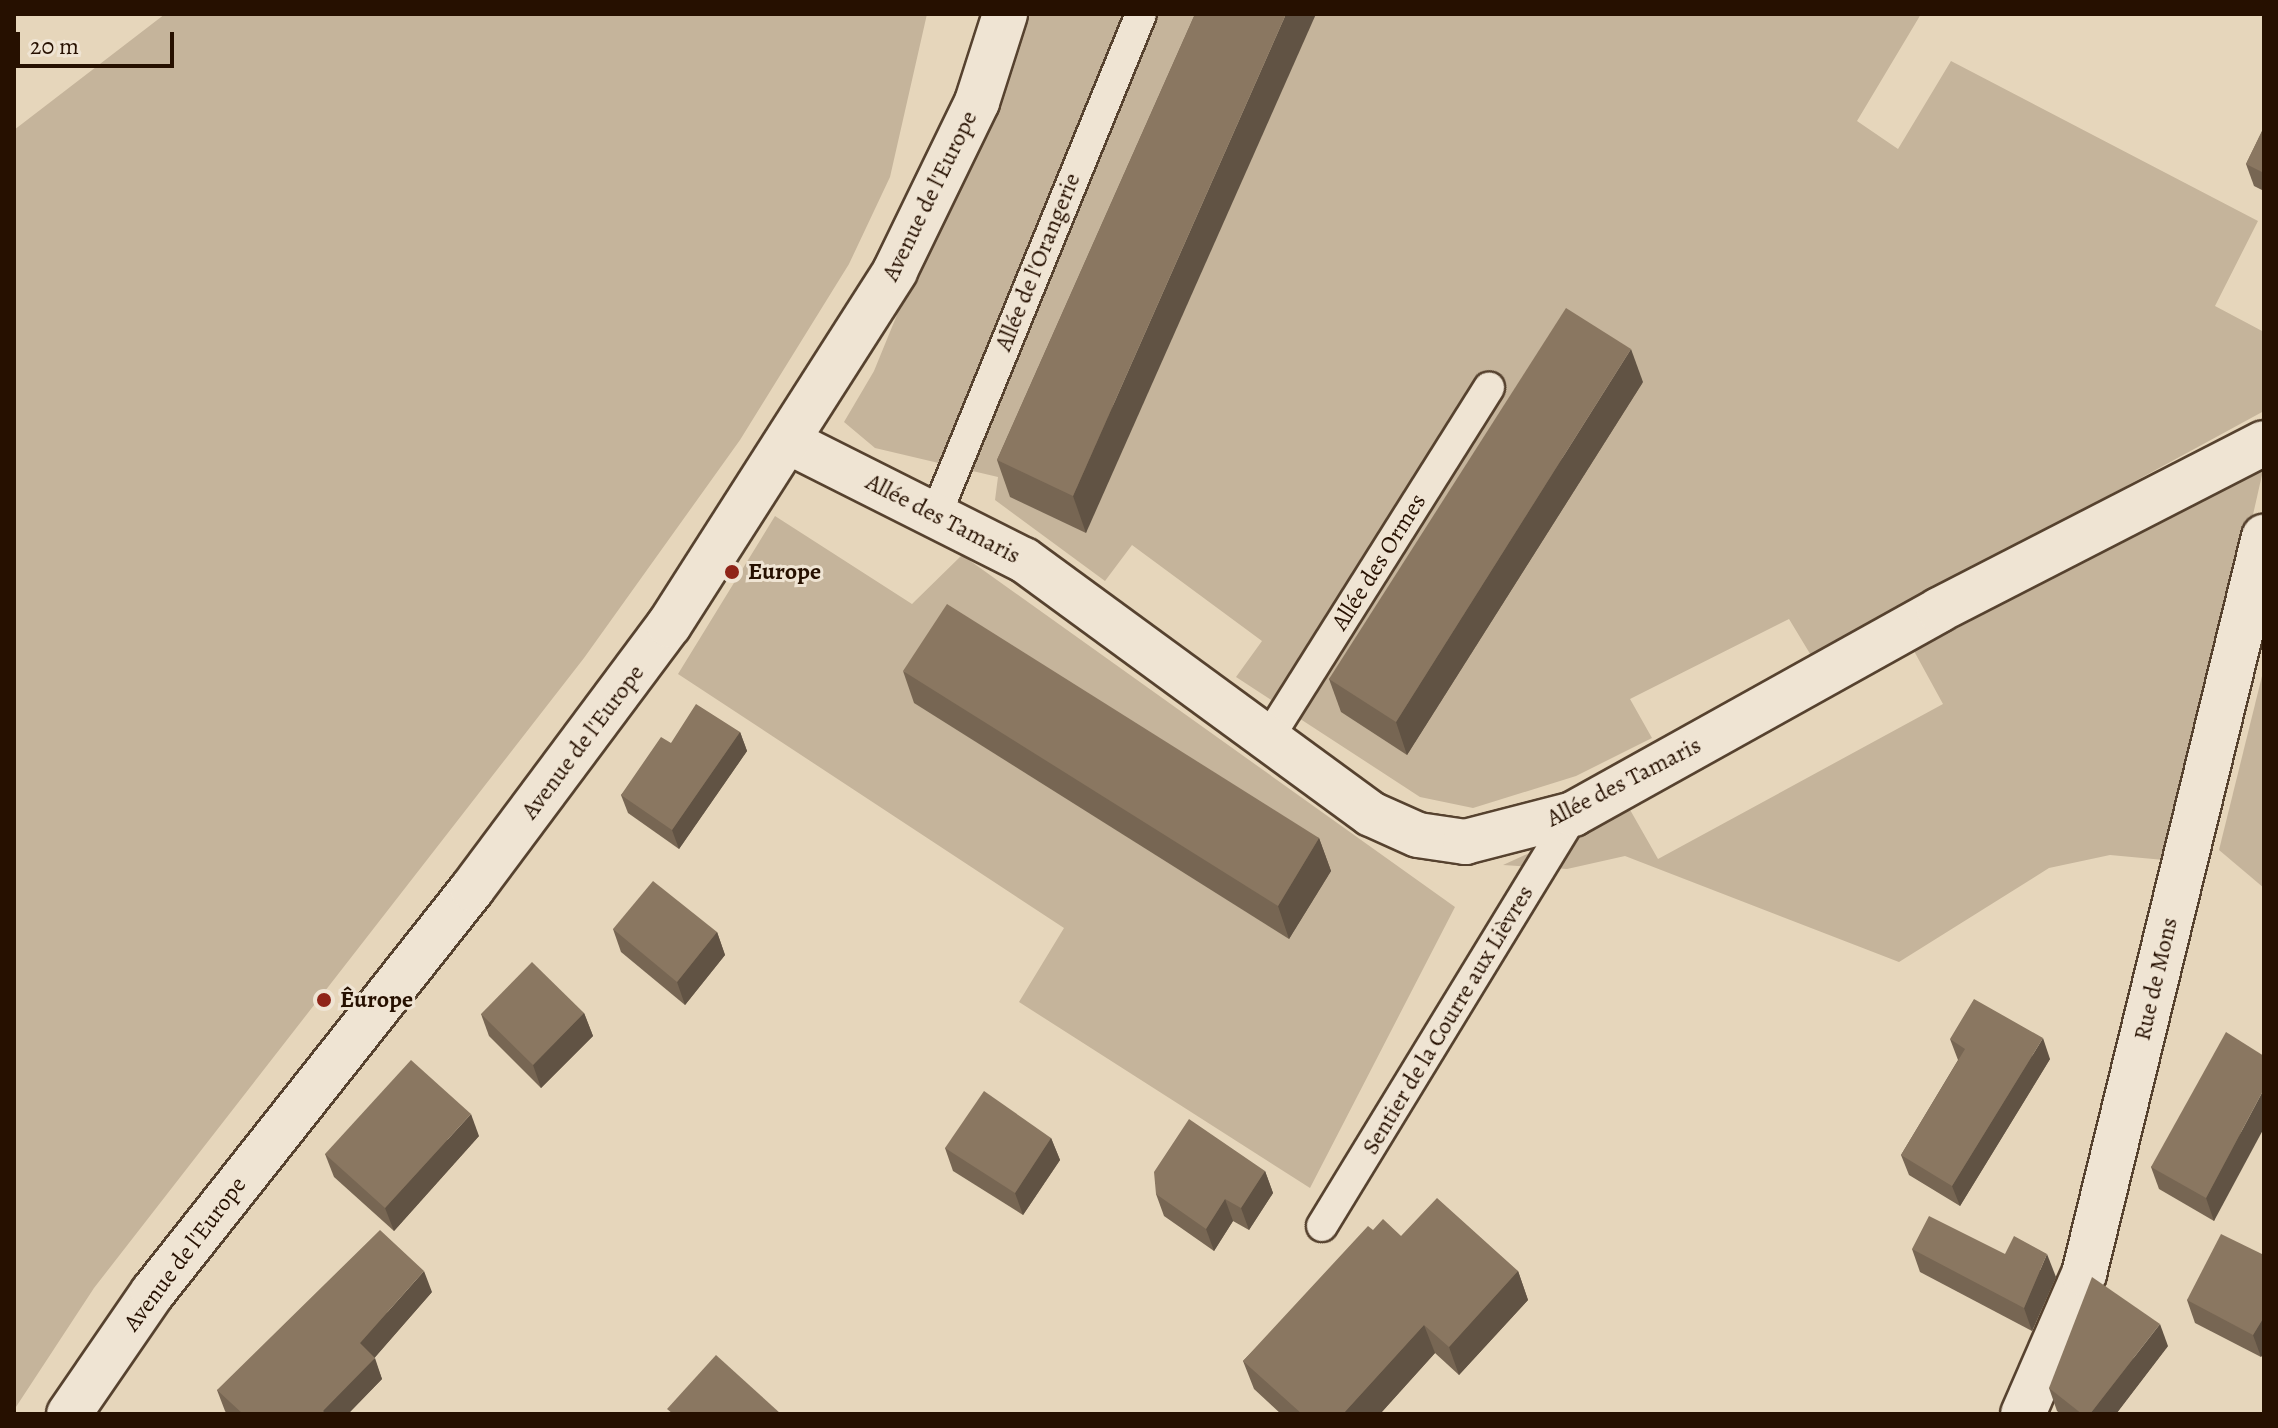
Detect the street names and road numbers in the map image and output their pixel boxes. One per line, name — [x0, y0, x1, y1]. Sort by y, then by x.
street label: Avenue de l'Europe — [876, 106, 984, 286]
street label: Allée de l'Orangerie — [989, 169, 1087, 355]
street label: Allée des Tamaris — [861, 468, 1025, 570]
street label: Allée des Ormes — [1326, 488, 1432, 636]
street label: Avenue de l'Europe — [516, 659, 650, 825]
street label: Allée des Tamaris — [1542, 731, 1706, 833]
street label: Sentier de la Courre aux Lièvres — [1356, 880, 1540, 1160]
street label: Rue de Mons — [2128, 915, 2184, 1043]
street label: Avenue de l'Europe — [118, 1171, 252, 1337]

